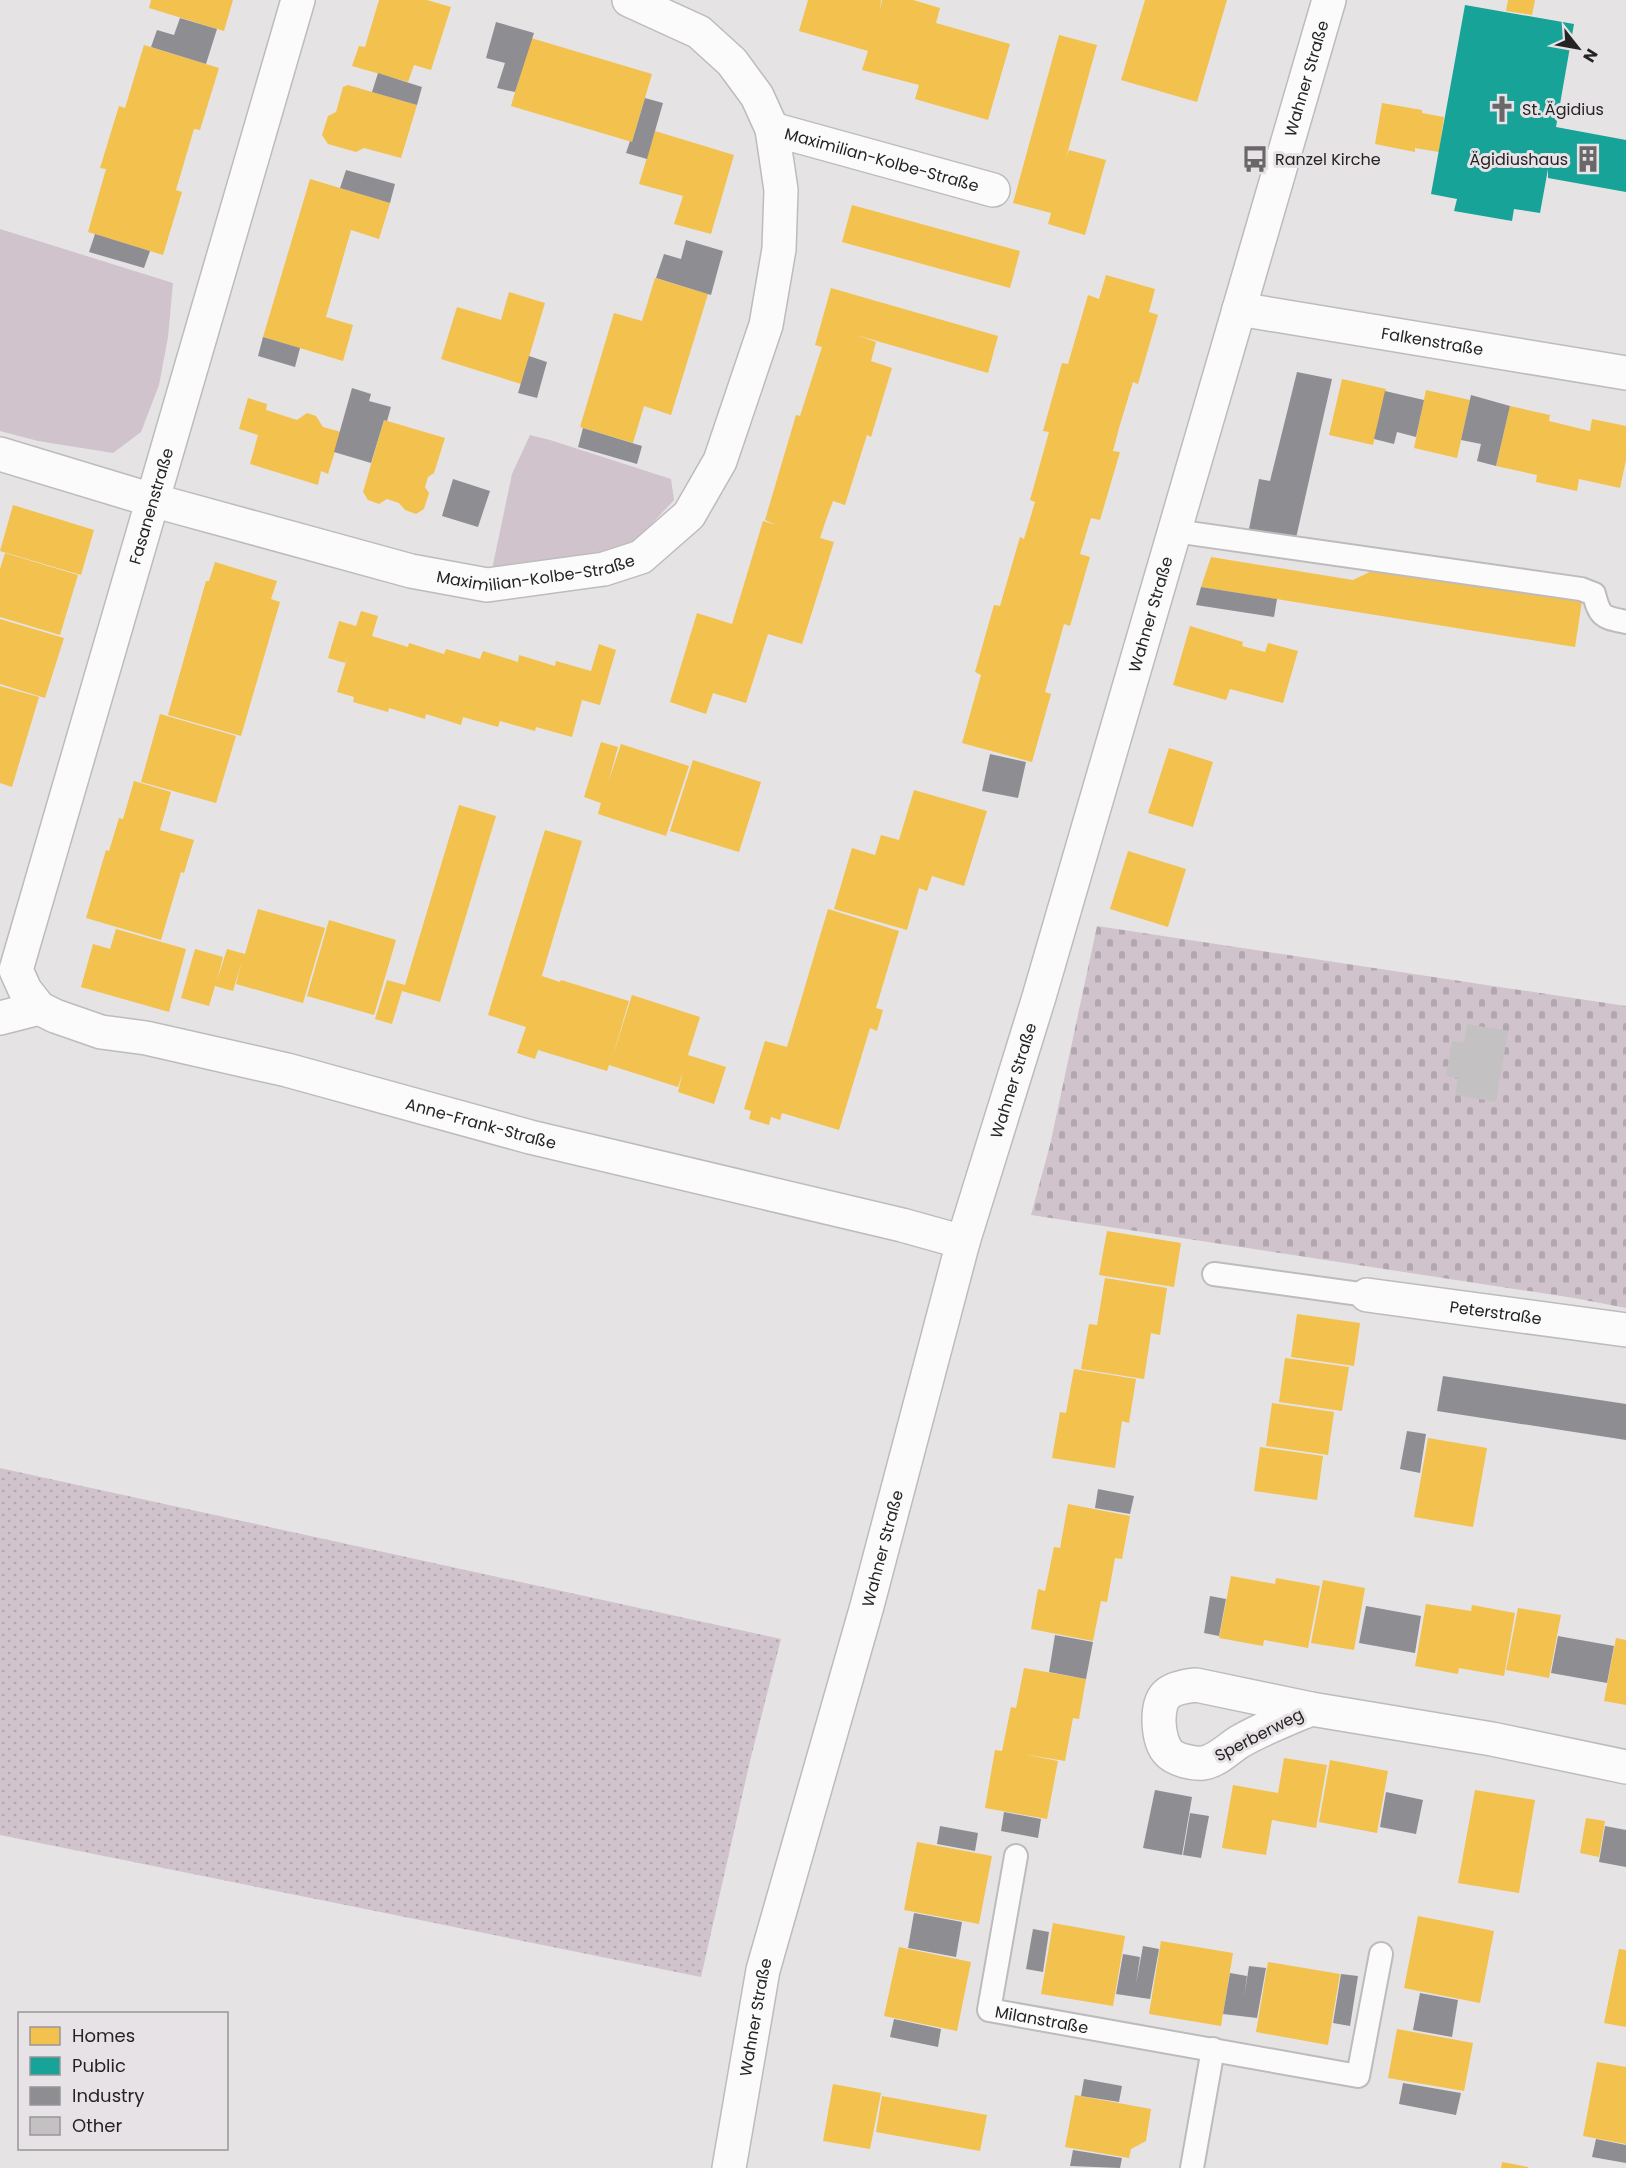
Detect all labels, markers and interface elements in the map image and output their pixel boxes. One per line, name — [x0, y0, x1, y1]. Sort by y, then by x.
street label: Wahner Straße — [1278, 18, 1334, 139]
north arrow — [1548, 18, 1608, 78]
text: N — [1577, 44, 1603, 67]
church icon: St. Ägidius — [1487, 94, 1517, 124]
place label: St. Ägidius — [1522, 98, 1604, 121]
street label: Maximilian-Kolbe-Straße — [782, 122, 982, 197]
bus stop icon: Ranzel Kirche — [1240, 144, 1270, 174]
building icon: Ägidiushaus — [1573, 144, 1603, 174]
place label: Ranzel Kirche — [1275, 148, 1381, 171]
place label: Ägidiushaus — [1469, 148, 1568, 171]
street label: Falkenstraße — [1380, 321, 1485, 361]
street label: Fasanenstraße — [123, 445, 179, 567]
street label: Maximilian-Kolbe-Straße — [435, 548, 638, 597]
street label: Wahner Straße — [1123, 553, 1178, 675]
street label: Wahner Straße — [984, 1020, 1042, 1141]
street label: Anne-Frank-Straße — [403, 1092, 559, 1154]
street label: Peterstraße — [1448, 1295, 1543, 1330]
street label: Wahner Straße — [856, 1487, 909, 1609]
street label: Sperberweg — [1211, 1703, 1307, 1767]
street label: Wahner Straße — [733, 1955, 777, 2078]
street label: Milanstraße — [993, 2000, 1090, 2039]
legend — [18, 2012, 228, 2150]
text: Homes — [72, 2023, 135, 2048]
text: Public — [72, 2053, 126, 2078]
text: Industry — [72, 2083, 144, 2108]
text: Other — [72, 2113, 122, 2138]

